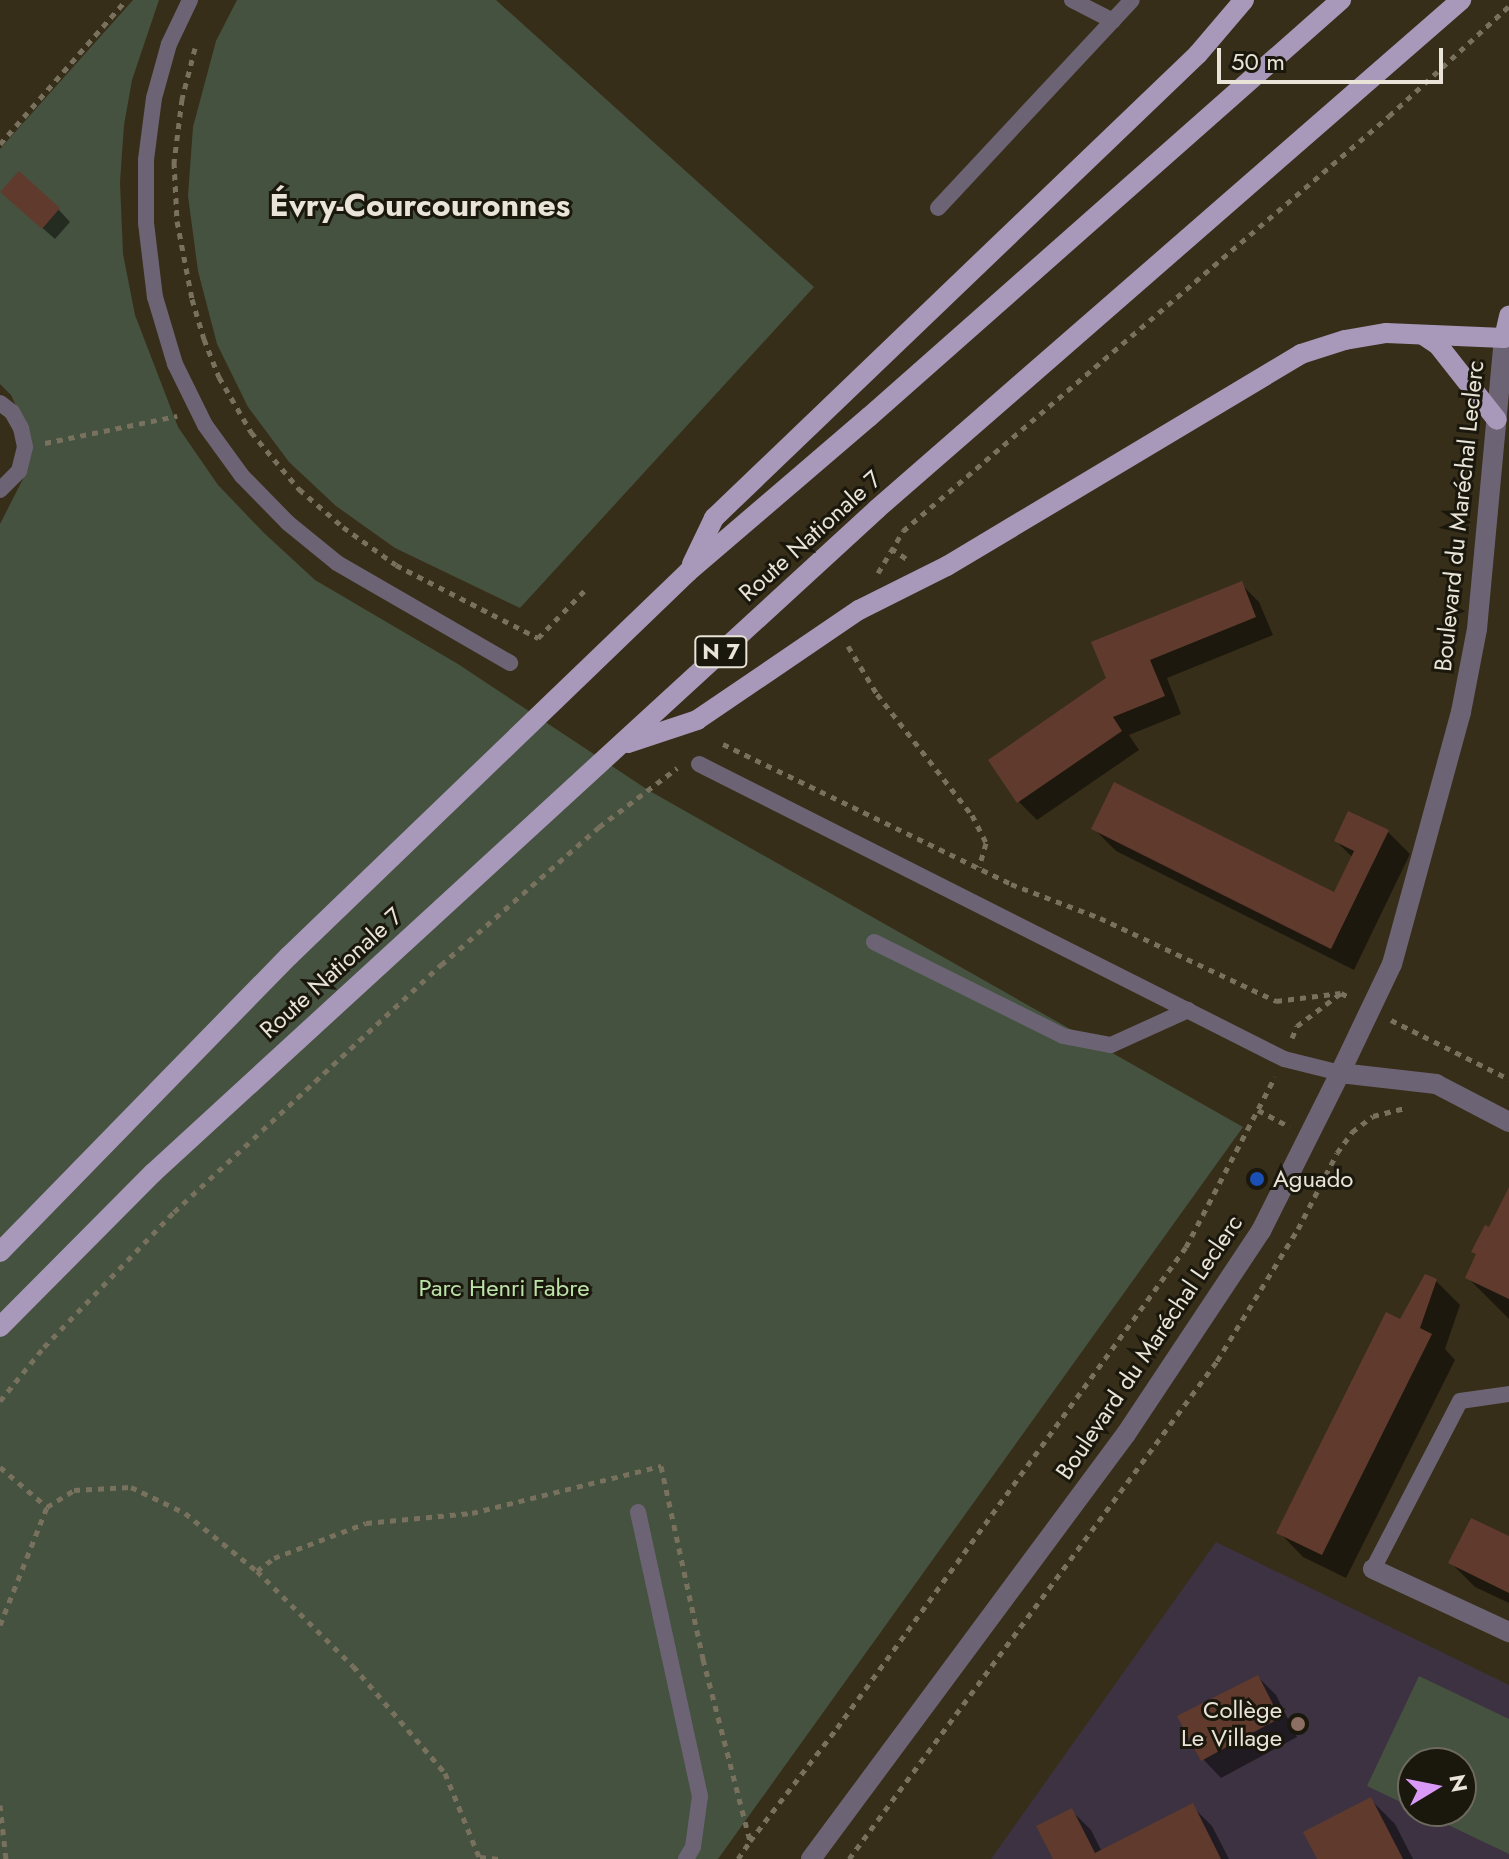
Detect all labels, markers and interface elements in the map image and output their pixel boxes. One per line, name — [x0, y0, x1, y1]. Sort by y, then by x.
scale bar — [1221, 32, 1447, 82]
text: 50 m — [1231, 44, 1285, 79]
district label: Évry-Courcouronnes — [270, 186, 570, 224]
street label: Boulevard du Maréchal Leclerc — [1428, 359, 1490, 673]
street label: Route Nationale 7 — [733, 465, 887, 607]
road number: N 7 — [693, 634, 749, 670]
street label: Route Nationale 7 — [254, 902, 408, 1044]
place label: Aguado — [1273, 1165, 1353, 1193]
marker: Aguado — [1248, 1170, 1266, 1188]
street label: Boulevard du Maréchal Leclerc — [1050, 1209, 1248, 1485]
park label: Parc Henri Fabre — [418, 1274, 590, 1302]
place label: Collège Le Village — [1181, 1696, 1282, 1752]
marker: Collège Le Village — [1289, 1715, 1307, 1733]
north arrow — [1397, 1747, 1477, 1827]
text: N — [1441, 1772, 1476, 1795]

